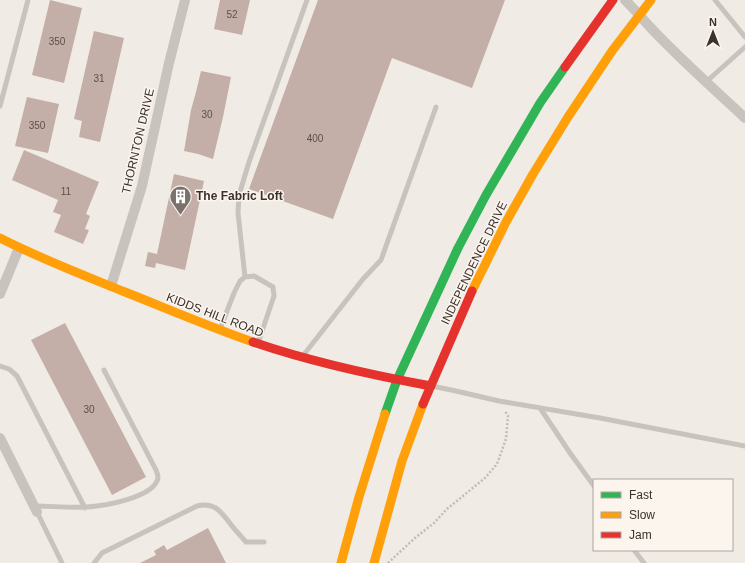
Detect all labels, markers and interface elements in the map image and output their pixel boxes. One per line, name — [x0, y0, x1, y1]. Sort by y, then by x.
house number: 52 — [226, 9, 238, 20]
north arrow — [693, 12, 733, 52]
text: N — [709, 16, 717, 28]
house number: 350 — [49, 36, 66, 47]
house number: 31 — [93, 73, 105, 84]
street label: THORNTON DRIVE — [119, 87, 157, 195]
house number: 30 — [201, 109, 213, 120]
house number: 350 — [29, 120, 46, 131]
house number: 400 — [307, 133, 324, 144]
building icon: The Fabric Loft — [168, 183, 194, 216]
house number: 11 — [61, 186, 72, 197]
place label: The Fabric Loft — [196, 189, 283, 203]
street label: INDEPENDENCE DRIVE — [438, 199, 510, 327]
street label: KIDDS HILL ROAD — [164, 290, 266, 340]
house number: 30 — [83, 404, 95, 415]
legend — [593, 479, 733, 551]
text: Fast — [629, 488, 653, 502]
text: Slow — [629, 508, 655, 522]
text: Jam — [629, 528, 652, 542]

